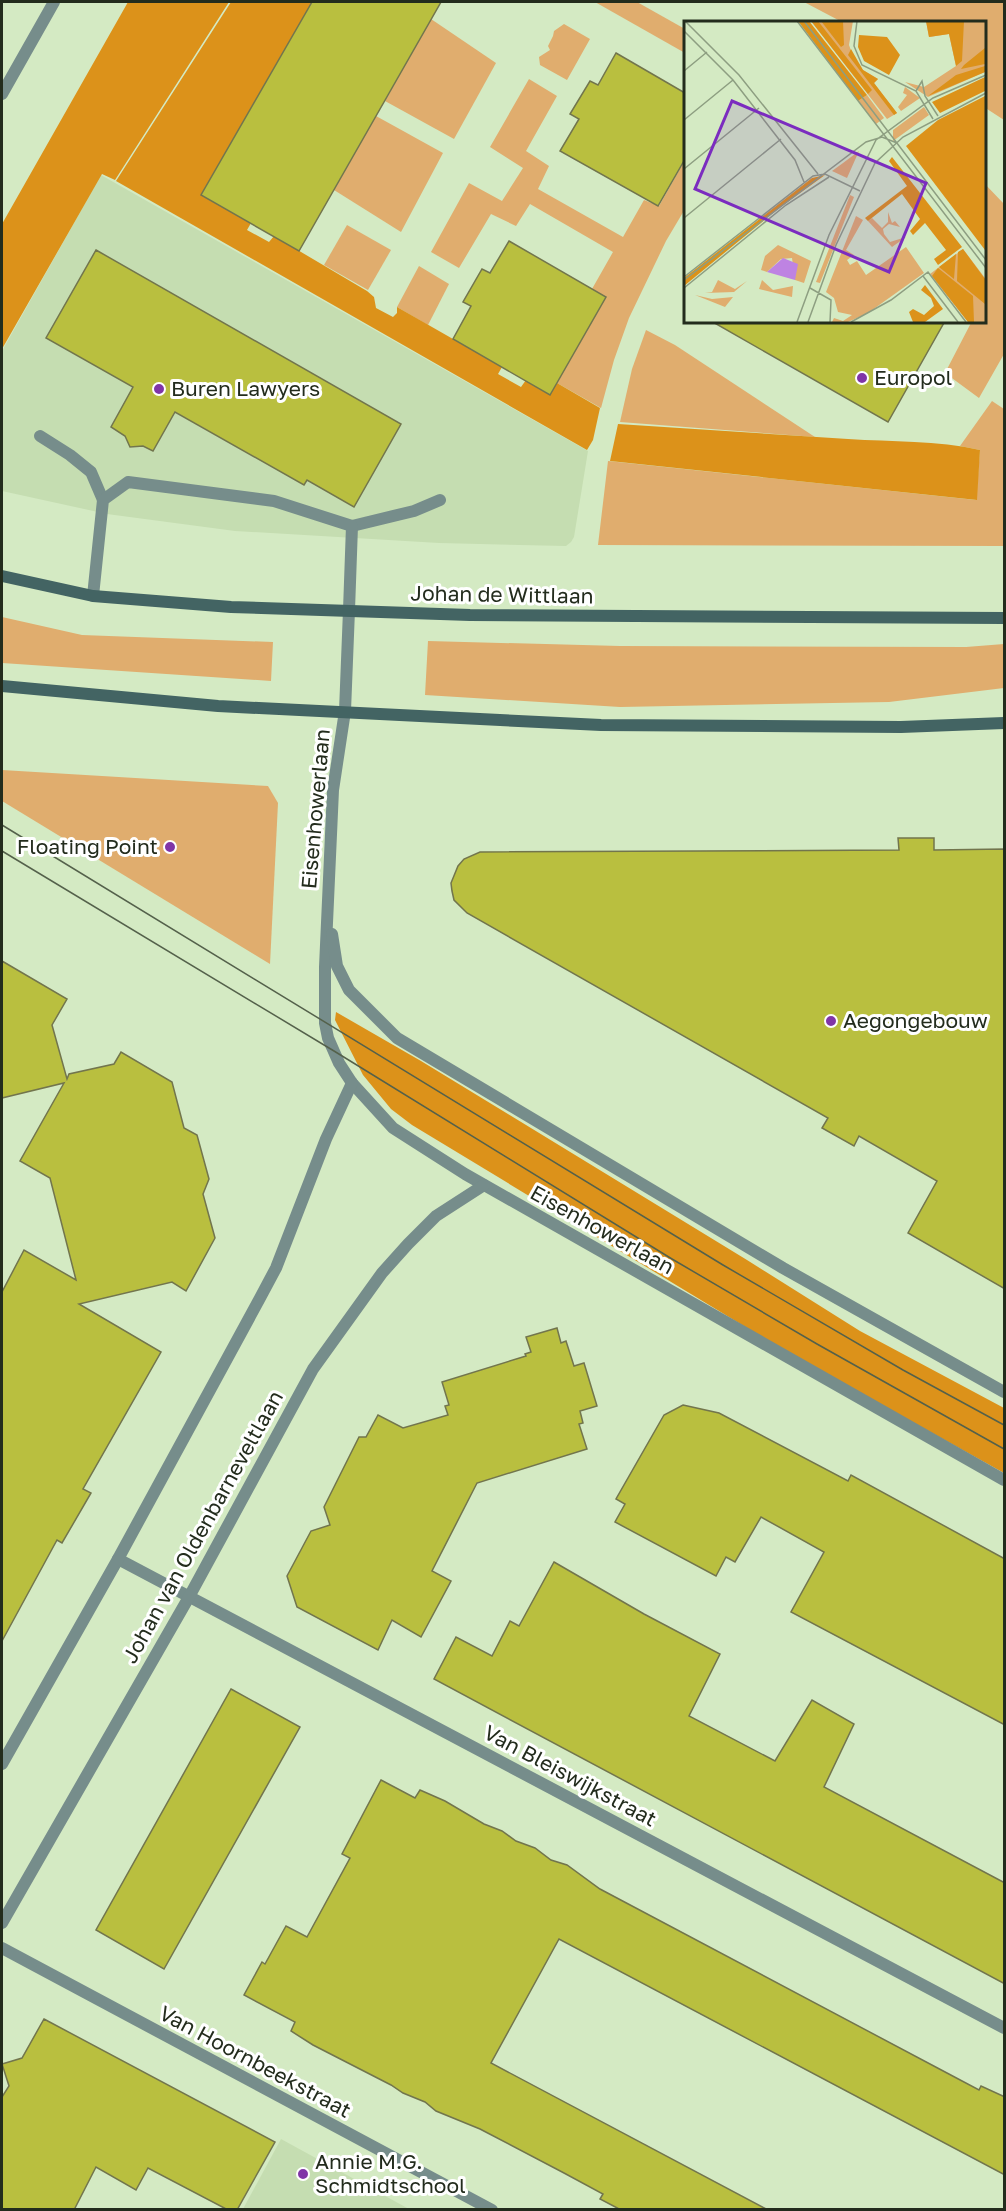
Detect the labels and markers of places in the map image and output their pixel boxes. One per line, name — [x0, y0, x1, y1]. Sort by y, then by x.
place label: Europol — [874, 364, 952, 390]
marker: Europol — [855, 371, 869, 385]
place label: Buren Lawyers — [171, 375, 320, 401]
marker: Buren Lawyers — [152, 382, 166, 396]
place label: Floating Point — [17, 833, 158, 859]
marker: Floating Point — [163, 840, 177, 854]
place label: Aegongebouw — [843, 1007, 988, 1033]
marker: Aegongebouw — [824, 1014, 838, 1028]
place label: Annie M.G. Schmidtschool — [315, 2148, 466, 2198]
marker: Annie M.G. Schmidtschool — [296, 2167, 310, 2181]

